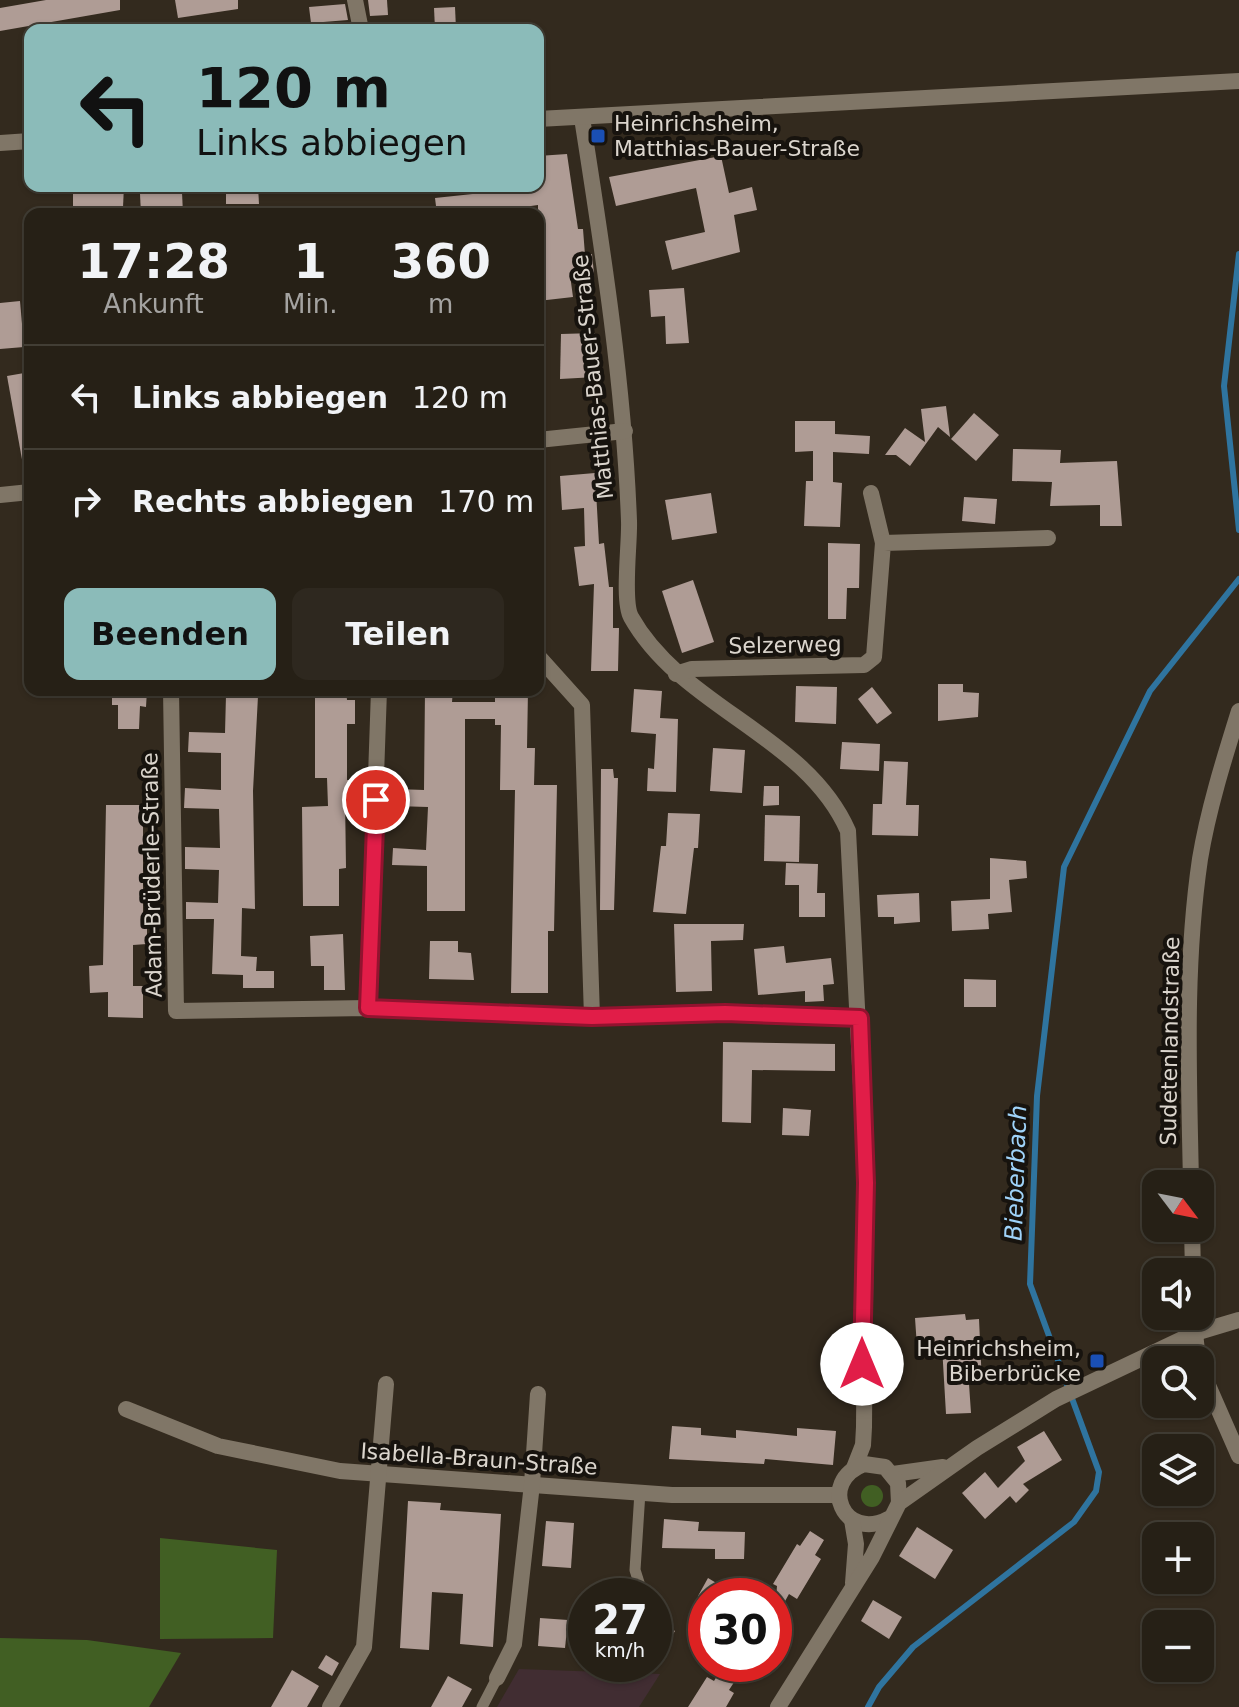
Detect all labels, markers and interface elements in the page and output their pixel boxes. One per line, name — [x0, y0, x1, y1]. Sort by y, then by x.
text: 120 m — [196, 55, 391, 120]
icon: left — [64, 56, 168, 160]
place label: Heinrichsheim, Matthias-Bauer-Straße — [614, 111, 860, 161]
text: Links abbiegen — [196, 122, 468, 163]
marker: Heinrichsheim, Matthias-Bauer-Straße — [589, 127, 607, 145]
text: 17:28 — [77, 233, 230, 289]
text: 1 — [294, 233, 327, 289]
text: 360 — [391, 233, 491, 289]
street label: Matthias-Bauer-Straße — [568, 253, 618, 501]
text: Ankunft — [103, 289, 204, 319]
text: Min. — [283, 289, 337, 319]
text: m — [428, 289, 453, 319]
icon: left — [64, 375, 108, 419]
text: Links abbiegen — [132, 380, 388, 415]
text: 120 m — [412, 380, 508, 415]
icon: right — [64, 479, 108, 523]
text: Rechts abbiegen — [132, 484, 414, 519]
text: 170 m — [438, 484, 534, 519]
button: Beenden — [64, 588, 276, 680]
button: Teilen — [292, 588, 504, 680]
street label: Selzerweg — [728, 632, 842, 658]
street label: Adam-Brüderle-Straße — [137, 752, 167, 998]
pin — [342, 766, 410, 834]
icon: arrive — [354, 778, 398, 822]
street label: Sudetenlandstraße — [1156, 936, 1184, 1146]
water label: Bieberbach — [1000, 1104, 1032, 1242]
north arrow — [1142, 1170, 1214, 1242]
map controls — [1142, 1170, 1214, 1682]
button: sound — [1142, 1258, 1214, 1330]
position arrow — [820, 1322, 904, 1406]
place label: Heinrichsheim, Biberbrücke — [916, 1336, 1081, 1386]
button: search — [1142, 1346, 1214, 1418]
marker: Heinrichsheim, Biberbrücke — [1088, 1352, 1106, 1370]
button: layers — [1142, 1434, 1214, 1506]
street label: Isabella-Braun-Straße — [360, 1438, 598, 1480]
button: + — [1142, 1522, 1214, 1594]
speed limit sign: 30 — [688, 1578, 792, 1682]
text: 27 — [592, 1597, 648, 1643]
button: − — [1142, 1610, 1214, 1682]
text: km/h — [595, 1638, 645, 1662]

